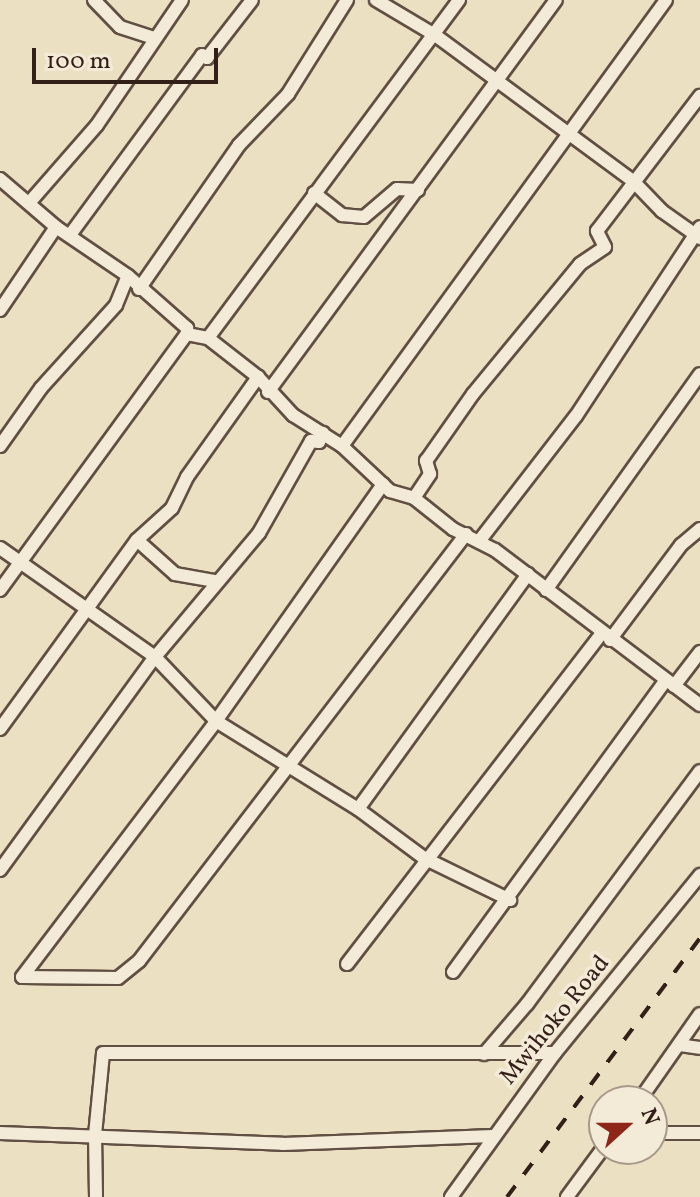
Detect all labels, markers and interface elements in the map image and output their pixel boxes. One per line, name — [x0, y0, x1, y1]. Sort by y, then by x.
scale bar — [36, 32, 222, 82]
text: 100 m — [46, 45, 111, 79]
street label: Mwihoko Road — [495, 950, 617, 1092]
north arrow — [588, 1085, 668, 1165]
text: N — [632, 1104, 666, 1130]

